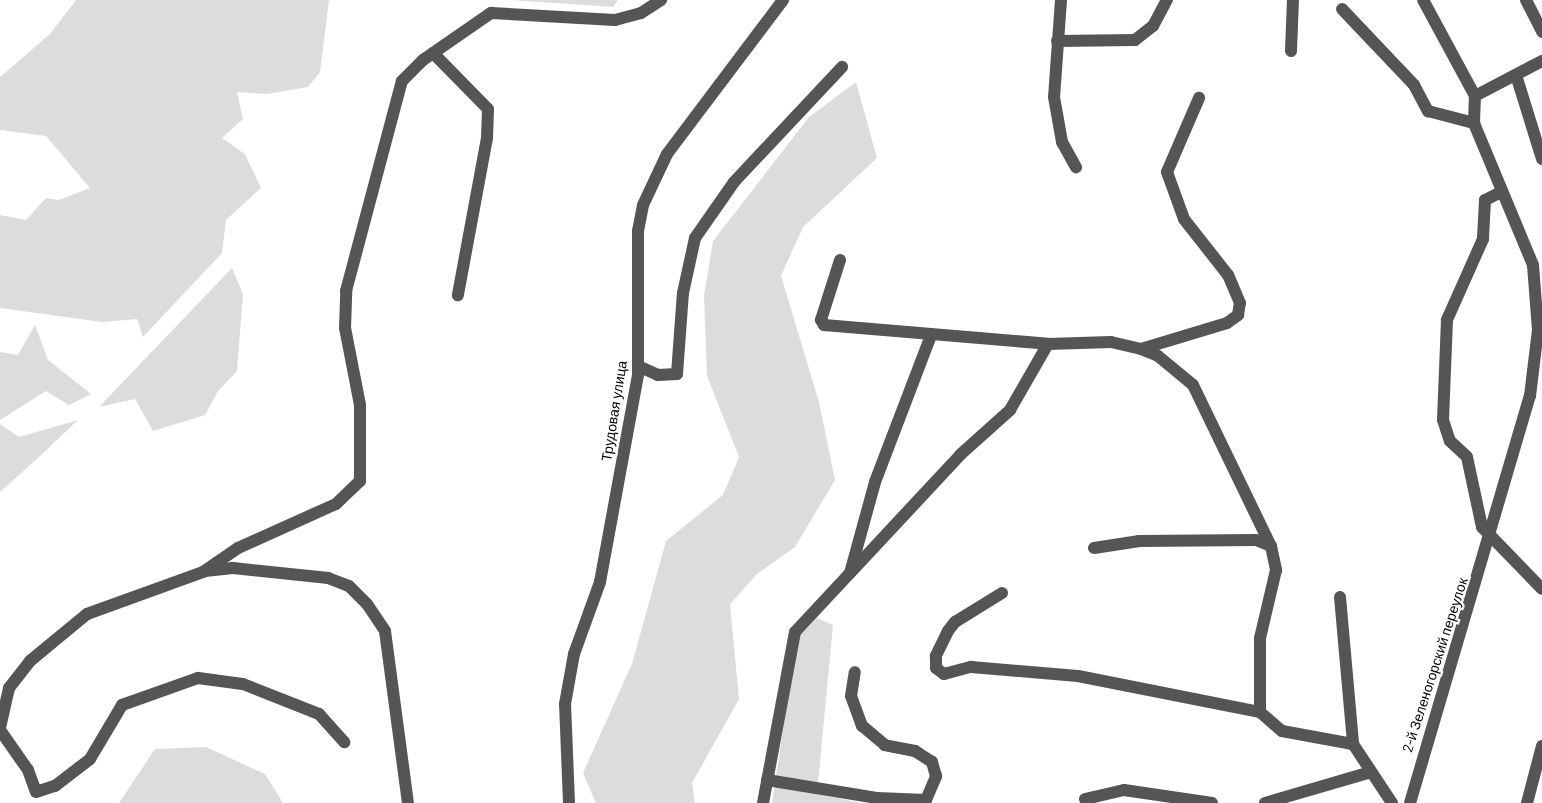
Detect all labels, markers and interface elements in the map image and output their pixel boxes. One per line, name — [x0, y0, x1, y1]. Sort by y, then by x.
street label: Трудовая улица — [598, 359, 630, 463]
street label: 2-й Зеленогорский переулок — [1399, 576, 1471, 754]

